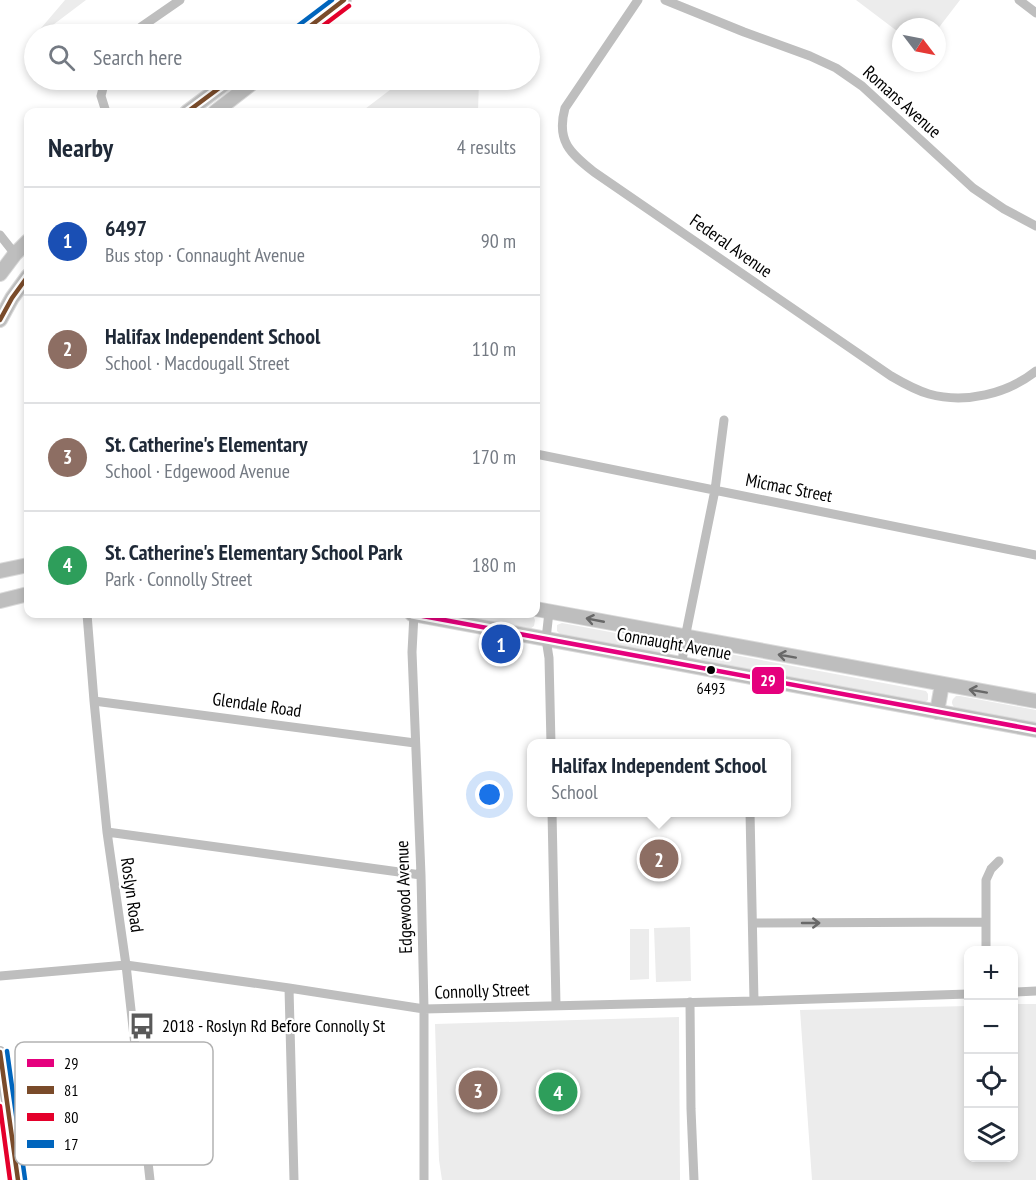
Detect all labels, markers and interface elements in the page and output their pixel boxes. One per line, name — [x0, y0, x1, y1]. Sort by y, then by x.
north arrow — [892, 18, 946, 72]
search box — [24, 24, 540, 90]
icon: search — [45, 41, 78, 74]
text: Search here — [93, 43, 182, 71]
street label: Romans Avenue — [858, 60, 946, 143]
text: Nearby — [48, 131, 113, 164]
text: 4 results — [457, 134, 516, 160]
street label: Federal Avenue — [686, 209, 777, 282]
text: 6497 — [105, 214, 147, 242]
text: 1 — [63, 228, 72, 254]
text: 90 m — [481, 228, 516, 254]
text: Bus stop · Connaught Avenue — [105, 242, 305, 268]
text: Halifax Independent School — [105, 322, 320, 350]
text: 2 — [63, 336, 72, 362]
text: 110 m — [472, 336, 516, 362]
text: School · Macdougall Street — [105, 350, 290, 376]
text: St. Catherine's Elementary — [105, 430, 307, 458]
text: 3 — [63, 444, 72, 470]
text: 170 m — [472, 444, 516, 470]
text: School · Edgewood Avenue — [105, 458, 290, 484]
street label: Micmac Street — [744, 468, 834, 507]
text: St. Catherine's Elementary School Park — [105, 538, 403, 566]
text: 4 — [63, 552, 72, 578]
text: 180 m — [472, 552, 516, 578]
text: Park · Connolly Street — [105, 566, 252, 592]
one-way arrow — [586, 614, 605, 625]
pin: 1 — [482, 622, 520, 666]
street label: Connaught Avenue — [615, 622, 733, 665]
one-way arrow — [777, 650, 797, 661]
marker: 6493 — [705, 664, 717, 676]
line badge: 29 — [751, 666, 785, 695]
text: 29 — [760, 670, 776, 690]
place label: 6493 — [697, 678, 725, 698]
one-way arrow — [969, 685, 989, 696]
street label: Glendale Road — [211, 687, 303, 722]
popup — [527, 739, 791, 817]
text: Halifax Independent School — [551, 751, 767, 779]
text: School — [551, 779, 598, 805]
your location — [475, 780, 504, 809]
pin: 2 — [640, 836, 678, 882]
street label: Edgewood Avenue — [390, 840, 417, 954]
street label: Roslyn Road — [116, 856, 149, 934]
one-way arrow — [801, 917, 821, 929]
map controls — [964, 946, 1018, 1162]
button: + — [964, 946, 1018, 1000]
street label: Connolly Street — [434, 977, 530, 1004]
button: − — [964, 1000, 1018, 1054]
bus stop icon: 2018 - Roslyn Rd Before Connolly St — [127, 1011, 157, 1041]
place label: 2018 - Roslyn Rd Before Connolly St — [162, 1014, 385, 1037]
legend — [15, 1042, 213, 1165]
text: 29 — [64, 1053, 78, 1073]
button: locate — [964, 1054, 1018, 1108]
pin: 3 — [458, 1068, 498, 1112]
pin: 4 — [538, 1070, 578, 1114]
text: 81 — [64, 1080, 78, 1100]
text: 80 — [64, 1107, 78, 1127]
button: layers — [964, 1108, 1018, 1162]
text: 17 — [64, 1134, 78, 1154]

